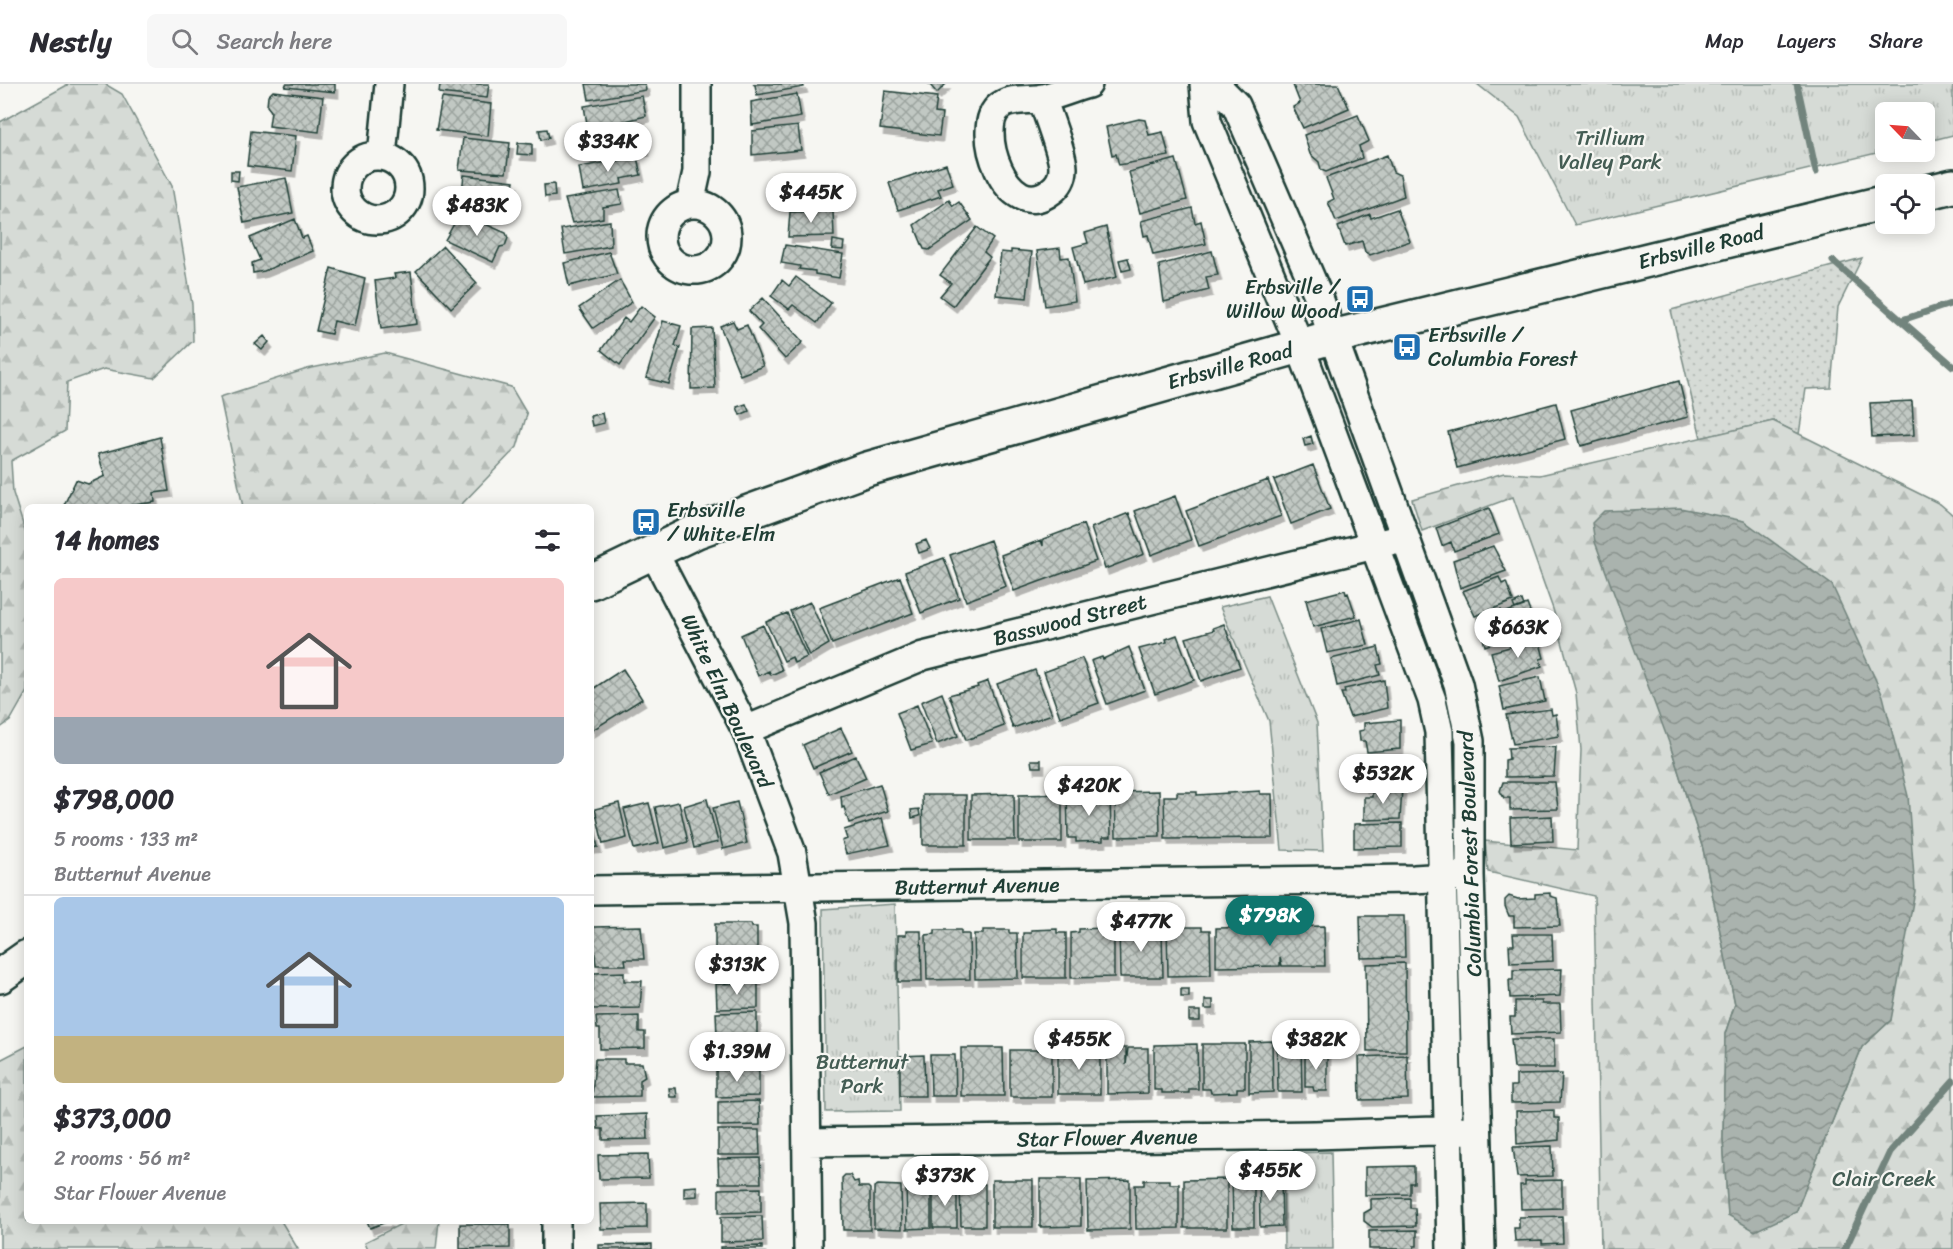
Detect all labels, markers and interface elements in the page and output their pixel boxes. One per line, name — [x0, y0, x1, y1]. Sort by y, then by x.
search box — [147, 14, 567, 68]
text: Nestly — [30, 17, 111, 66]
text: Search here — [216, 22, 332, 61]
text: Map — [1705, 22, 1744, 60]
text: Layers — [1777, 22, 1836, 60]
text: Share — [1869, 22, 1923, 60]
icon: search — [168, 25, 201, 58]
north arrow — [1875, 102, 1935, 162]
map controls — [1875, 102, 1935, 234]
park label: Trillium Valley Park — [1558, 119, 1662, 181]
pin: $334K — [566, 122, 650, 173]
text: $334K — [578, 124, 638, 159]
pin: $445K — [769, 173, 853, 224]
button: locate — [1875, 174, 1935, 234]
text: $445K — [780, 175, 842, 210]
pin: $483K — [435, 186, 519, 237]
text: $483K — [446, 188, 508, 223]
street label: Erbsville Road — [1634, 213, 1770, 281]
place label: Erbsville / Willow Wood — [1226, 268, 1342, 330]
bus stop icon: Erbsville / Willow Wood — [1344, 283, 1376, 315]
place label: Erbsville / Columbia Forest — [1428, 316, 1579, 378]
street label: Erbsville Road — [1163, 331, 1299, 401]
bus stop icon: Erbsville / Columbia Forest — [1391, 331, 1423, 363]
place label: Erbsville / White Elm — [667, 491, 775, 553]
bus stop icon: Erbsville / White Elm — [630, 506, 662, 538]
text: 14 homes — [54, 517, 159, 563]
icon: filters — [531, 524, 564, 557]
street label: Basswood Street — [989, 583, 1151, 657]
street label: White Elm Boulevard — [670, 607, 785, 796]
pin: $663K — [1476, 608, 1560, 659]
text: $663K — [1488, 610, 1548, 645]
icon: home — [255, 617, 363, 725]
street label: Columbia Forest Boulevard — [1447, 729, 1493, 978]
pin: $532K — [1341, 754, 1425, 805]
text: $532K — [1353, 756, 1413, 791]
pin: $420K — [1047, 766, 1131, 817]
text: $420K — [1058, 768, 1120, 803]
text: $798,000 — [54, 776, 174, 822]
text: 5 rooms · 133 m² — [54, 822, 198, 857]
text: Butternut Avenue — [54, 857, 211, 892]
street label: Butternut Avenue — [894, 866, 1060, 906]
pin: $798K — [1228, 896, 1312, 947]
text: $798K — [1239, 898, 1301, 933]
pin: $477K — [1099, 902, 1183, 953]
text: $477K — [1111, 904, 1171, 939]
icon: home — [255, 936, 363, 1044]
pin: $313K — [695, 945, 779, 996]
text: $313K — [709, 947, 765, 982]
pin: $455K — [1037, 1020, 1121, 1071]
pin: $382K — [1274, 1020, 1358, 1071]
text: $455K — [1048, 1022, 1110, 1057]
text: $382K — [1286, 1022, 1346, 1057]
pin: $1.39M — [688, 1032, 786, 1083]
text: $1.39M — [703, 1034, 771, 1069]
park label: Butternut Park — [816, 1043, 910, 1105]
text: $373,000 — [54, 1095, 171, 1141]
street label: Star Flower Avenue — [1016, 1117, 1198, 1159]
text: 2 rooms · 56 m² — [54, 1141, 191, 1176]
pin: $455K — [1228, 1151, 1312, 1202]
text: $455K — [1239, 1153, 1301, 1188]
pin: $373K — [903, 1156, 987, 1207]
text: $373K — [916, 1158, 975, 1193]
park label: Clair Creek — [1832, 1160, 1936, 1198]
text: Star Flower Avenue — [54, 1176, 226, 1211]

